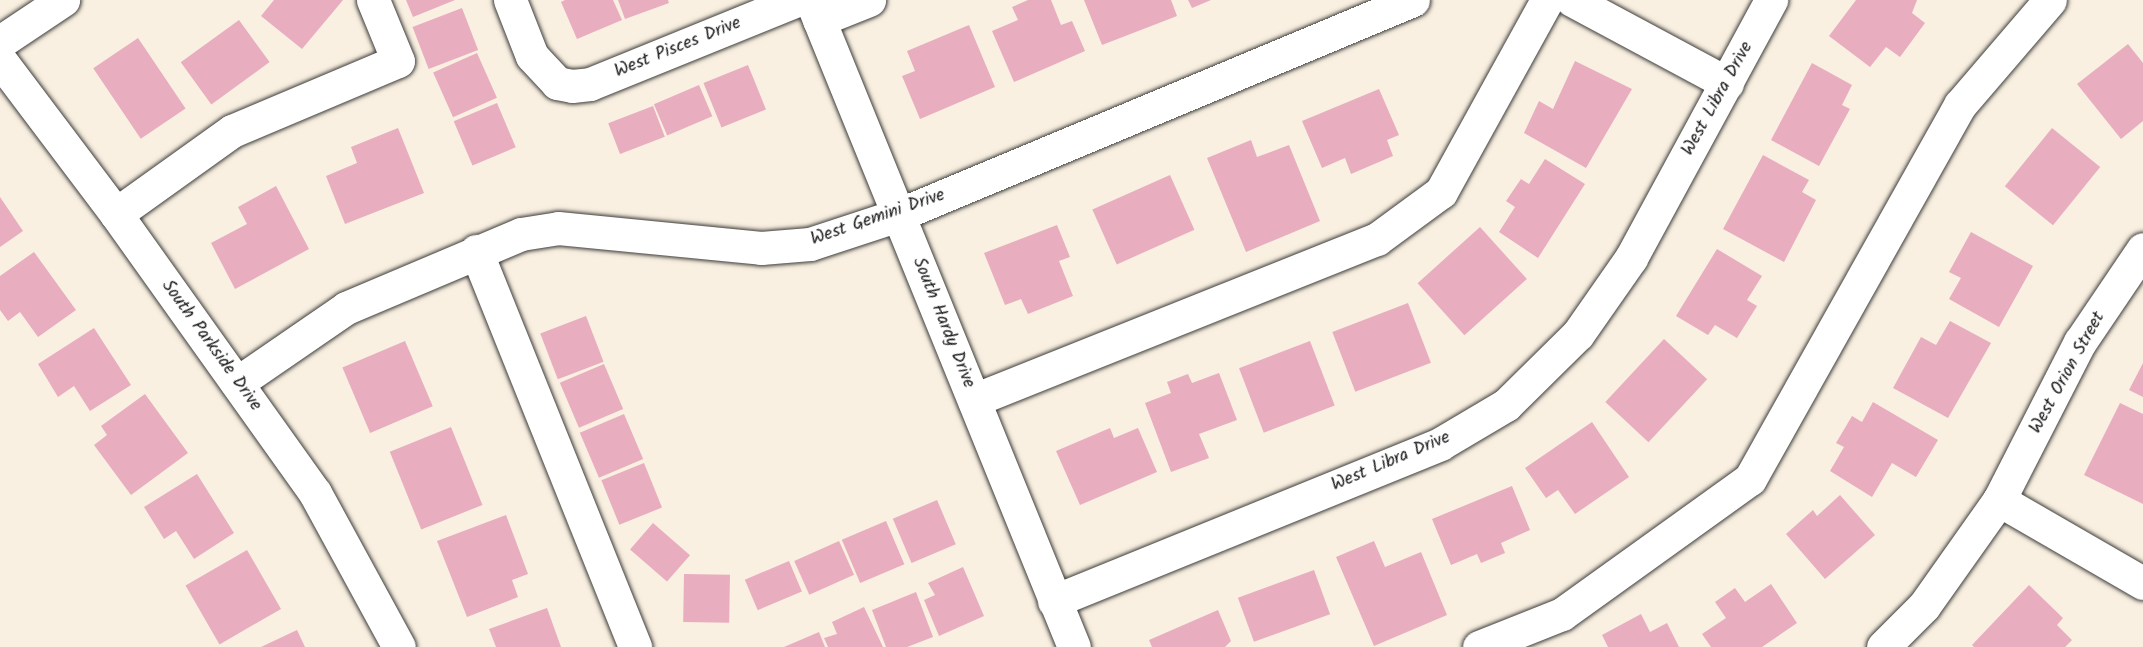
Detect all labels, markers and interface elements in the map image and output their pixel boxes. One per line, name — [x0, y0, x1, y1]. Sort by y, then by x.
street label: West Pisces Drive — [612, 13, 744, 83]
street label: West Libra Drive — [1678, 38, 1758, 160]
street label: West Gemini Drive — [808, 185, 948, 251]
street label: South Hardy Drive — [907, 255, 979, 391]
street label: South Parkside Drive — [156, 276, 266, 416]
street label: West Orion Street — [2026, 308, 2110, 438]
street label: West Libra Drive — [1328, 427, 1454, 497]

